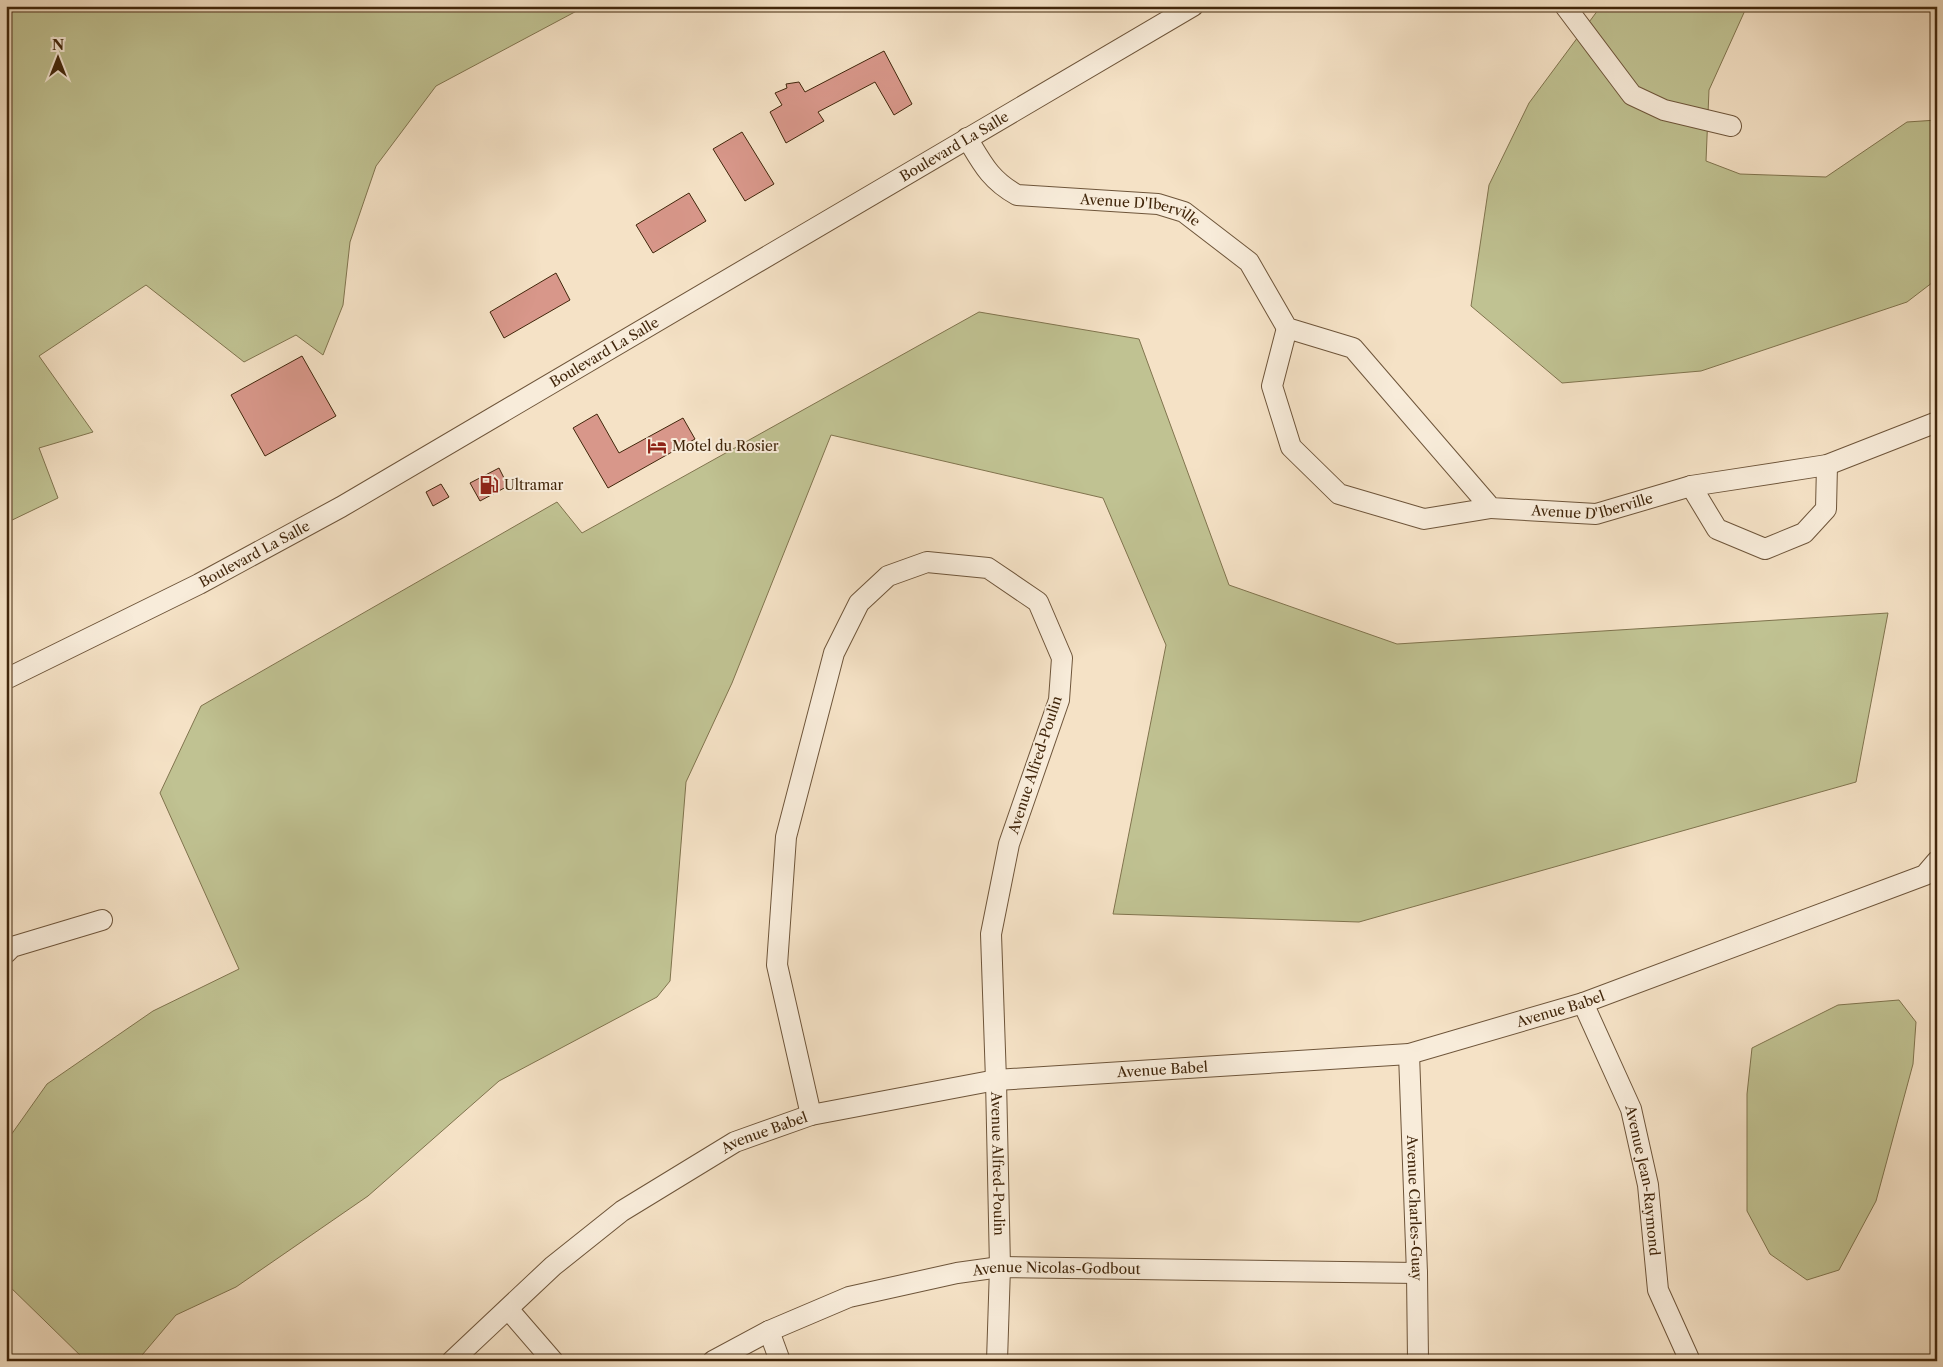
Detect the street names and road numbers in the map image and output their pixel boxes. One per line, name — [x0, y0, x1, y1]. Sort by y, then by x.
street label: Boulevard La Salle — [896, 107, 1012, 185]
street label: Avenue D'Iberville — [1079, 190, 1204, 230]
street label: Boulevard La Salle — [546, 313, 662, 391]
street label: Avenue D'Iberville — [1530, 489, 1655, 523]
street label: Boulevard La Salle — [196, 517, 313, 591]
street label: Avenue Alfred-Poulin — [1004, 693, 1066, 837]
street label: Avenue Babel — [1513, 987, 1607, 1031]
street label: Avenue Babel — [1115, 1058, 1208, 1081]
street label: Avenue Alfred-Poulin — [987, 1090, 1008, 1236]
street label: Avenue Jean-Raymond — [1621, 1102, 1664, 1257]
street label: Avenue Babel — [717, 1108, 810, 1158]
street label: Avenue Charles-Guay — [1403, 1134, 1426, 1281]
street label: Avenue Nicolas-Godbout — [970, 1258, 1141, 1280]

